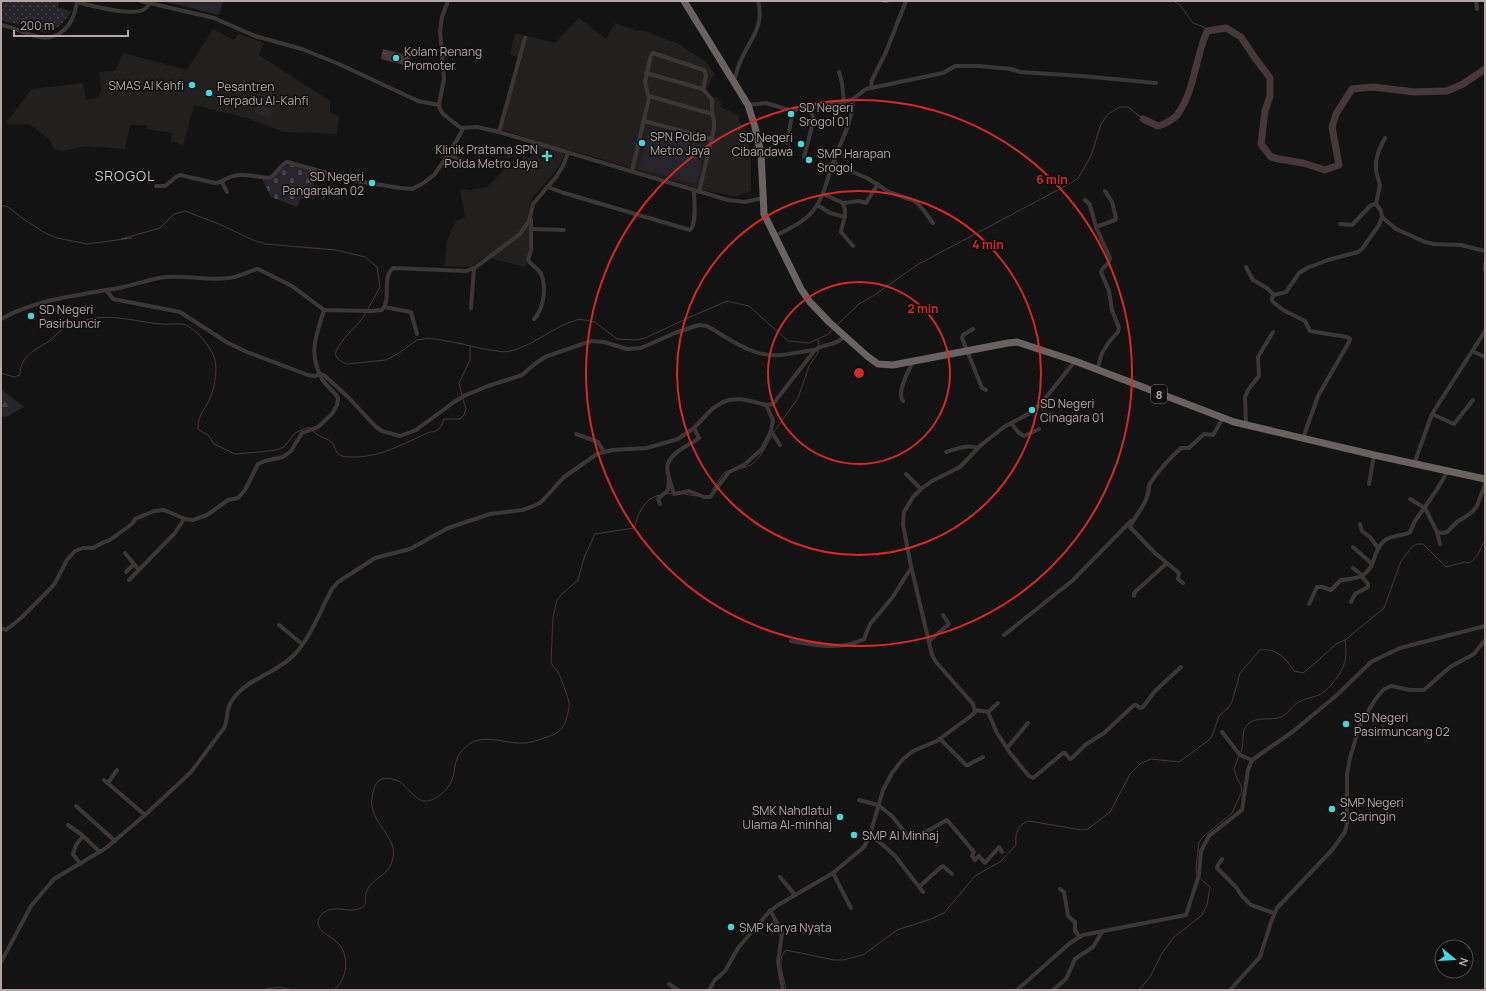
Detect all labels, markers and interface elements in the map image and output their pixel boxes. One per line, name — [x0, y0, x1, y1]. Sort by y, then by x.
scale bar — [14, 12, 128, 38]
text: 200 m — [20, 17, 54, 34]
place label: Kolam Renang Promoter — [404, 43, 482, 74]
marker: Kolam Renang Promoter — [391, 53, 401, 63]
place label: SMAS Al Kahfi — [108, 77, 184, 94]
place label: Pesantren Terpadu Al-Kahfi — [217, 78, 309, 109]
marker: SMAS Al Kahfi — [187, 80, 197, 90]
marker: Pesantren Terpadu Al-Kahfi — [204, 88, 214, 98]
place label: SD Negeri Srogol 01 — [799, 99, 853, 130]
marker: SD Negeri Srogol 01 — [786, 109, 796, 119]
place label: SPN Polda Metro Jaya — [650, 128, 710, 159]
place label: SD Negeri Cibandawa — [732, 129, 793, 160]
marker: SPN Polda Metro Jaya — [637, 138, 647, 148]
marker: SD Negeri Cibandawa — [796, 139, 806, 149]
place label: Klinik Pratama SPN Polda Metro Jaya — [435, 141, 538, 172]
place label: SMP Harapan Srogol — [817, 145, 891, 176]
marker: Klinik Pratama SPN Polda Metro Jaya — [541, 150, 553, 162]
marker: SMP Harapan Srogol — [804, 155, 814, 165]
district label: SROGOL — [95, 166, 155, 185]
place label: SD Negeri Pangarakan 02 — [282, 168, 364, 199]
text: 6 min — [1036, 171, 1068, 188]
marker: SD Negeri Pangarakan 02 — [367, 178, 377, 188]
text: 4 min — [972, 236, 1004, 253]
text: 2 min — [907, 300, 939, 317]
place label: SD Negeri Pasirbuncir — [39, 301, 102, 332]
marker: SD Negeri Pasirbuncir — [26, 311, 36, 321]
centre of rings — [852, 366, 866, 380]
road number: 8 — [1151, 385, 1167, 403]
place label: SD Negeri Cinagara 01 — [1040, 395, 1104, 426]
marker: SD Negeri Cinagara 01 — [1027, 405, 1037, 415]
place label: SD Negeri Pasirmuncang 02 — [1354, 709, 1450, 740]
marker: SD Negeri Pasirmuncang 02 — [1341, 719, 1351, 729]
place label: SMP Negeri 2 Caringin — [1340, 794, 1404, 825]
place label: SMK Nahdlatul Ulama Al-minhaj — [743, 802, 832, 833]
marker: SMP Negeri 2 Caringin — [1327, 804, 1337, 814]
marker: SMK Nahdlatul Ulama Al-minhaj — [835, 812, 845, 822]
place label: SMP Al Minhaj — [862, 827, 939, 844]
marker: SMP Al Minhaj — [849, 830, 859, 840]
place label: SMP Karya Nyata — [739, 919, 832, 936]
marker: SMP Karya Nyata — [726, 922, 736, 932]
north arrow — [1434, 939, 1474, 979]
text: N — [1456, 956, 1472, 968]

